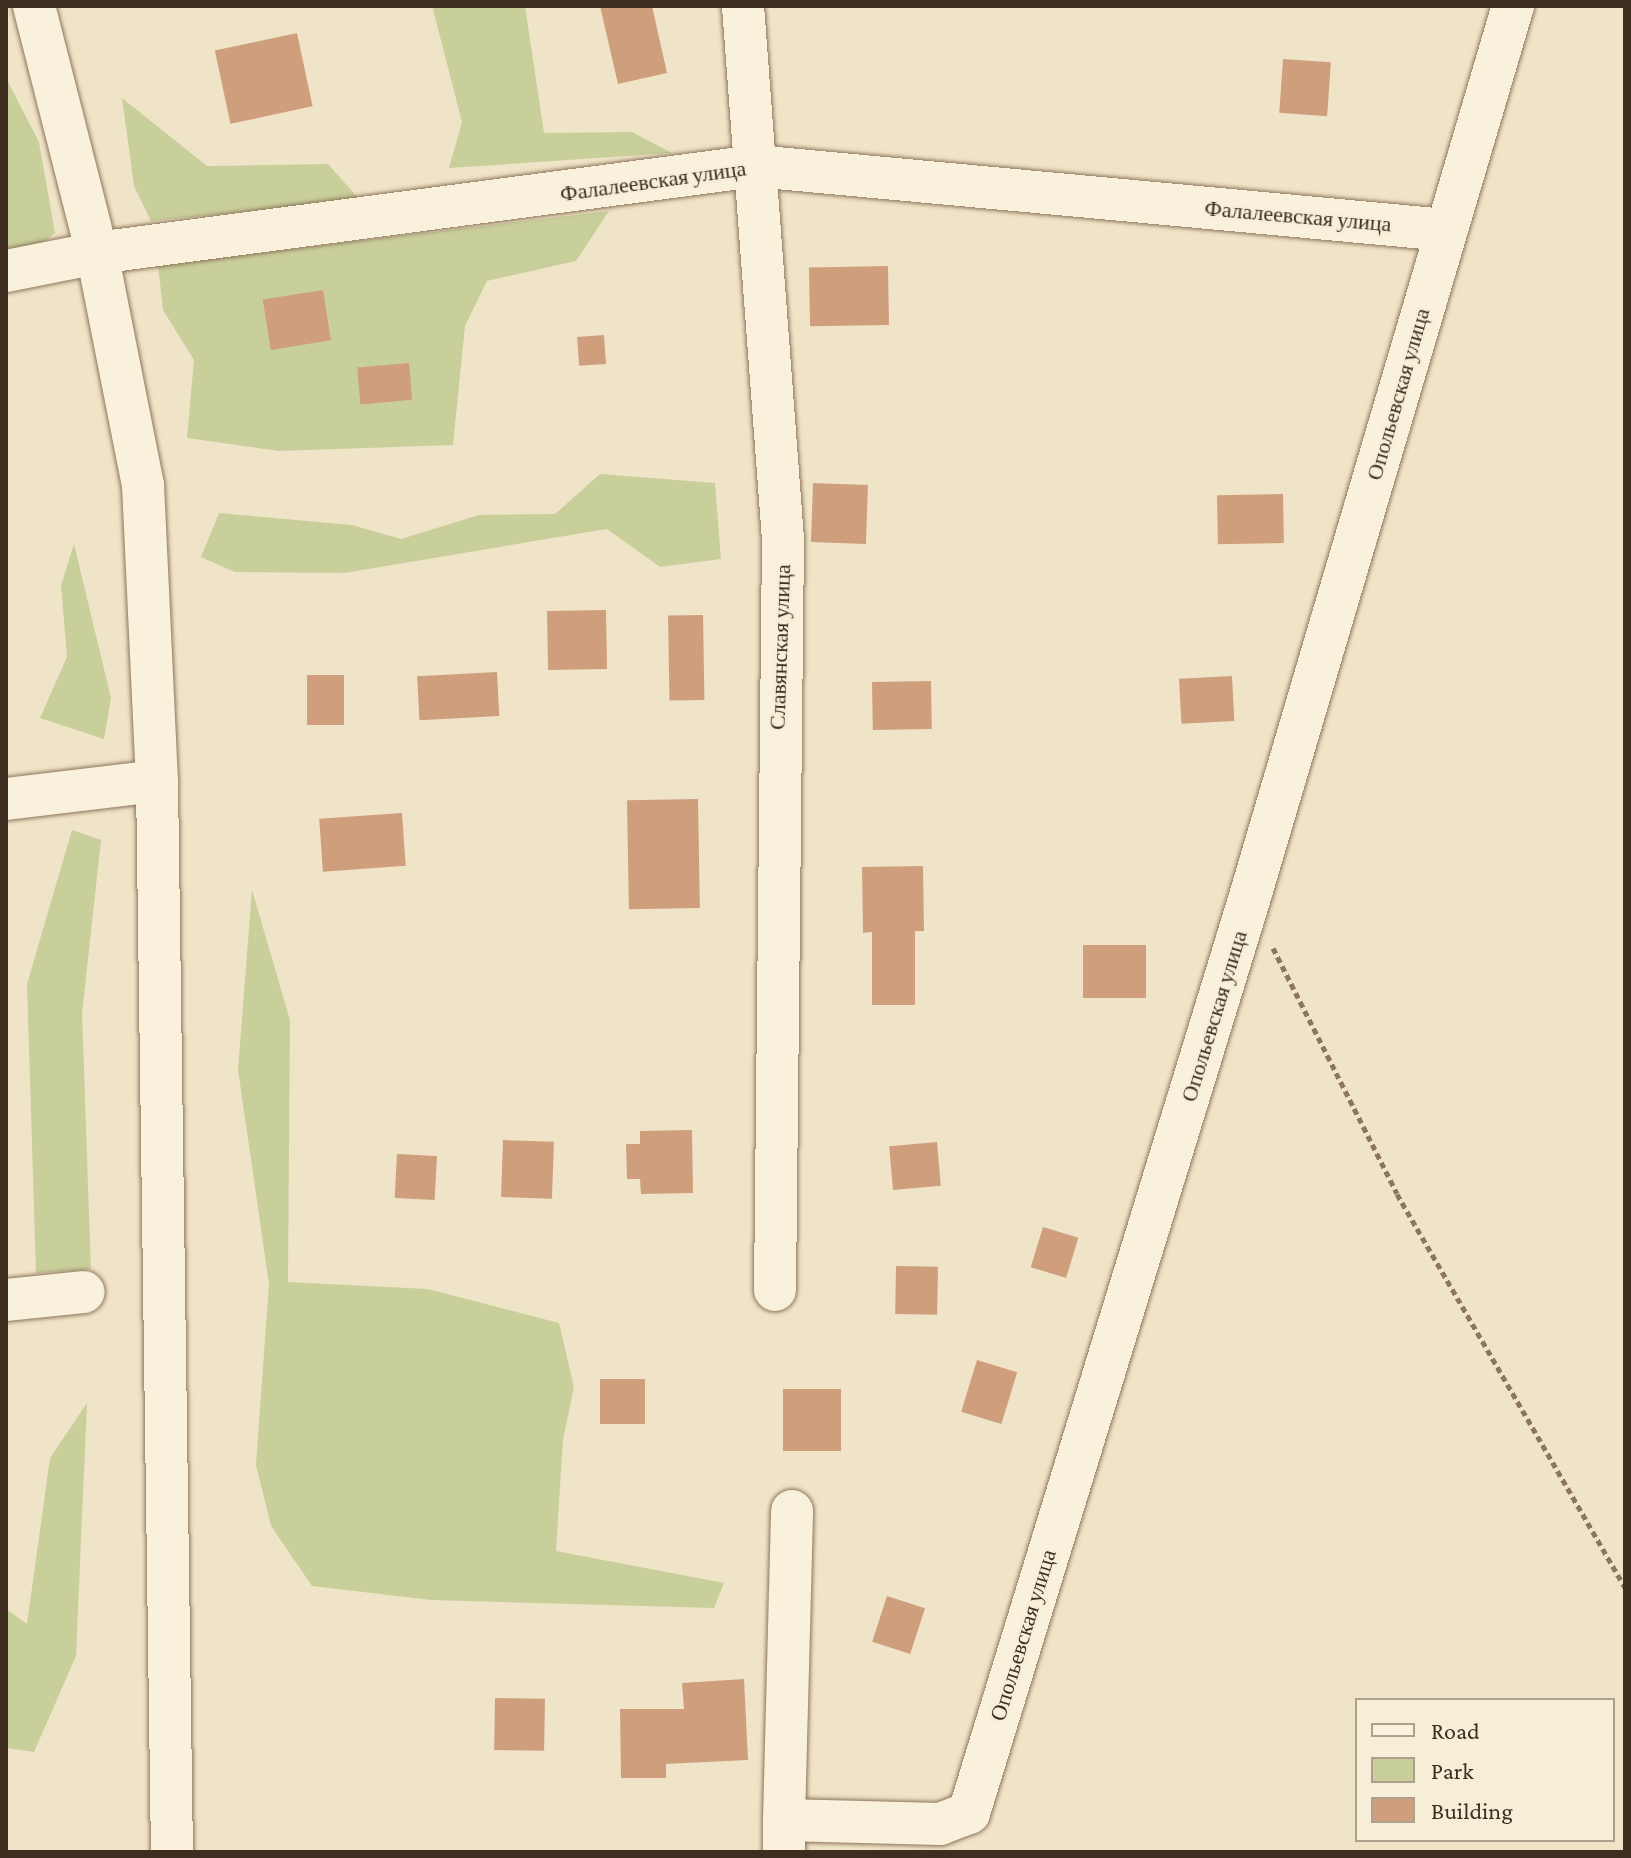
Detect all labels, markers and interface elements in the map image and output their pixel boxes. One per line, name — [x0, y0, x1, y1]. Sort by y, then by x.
street label: Фалалеевская улица — [558, 155, 748, 207]
street label: Фалалеевская улица — [1203, 195, 1393, 237]
street label: Опольевская улица — [1361, 305, 1435, 483]
street label: Славянская улица — [764, 564, 796, 730]
street label: Опольевская улица — [1175, 927, 1253, 1105]
street label: Опольевская улица — [984, 1546, 1062, 1724]
legend — [1355, 1698, 1615, 1842]
text: Road — [1431, 1717, 1480, 1744]
text: Park — [1431, 1757, 1474, 1784]
text: Building — [1431, 1797, 1513, 1824]

